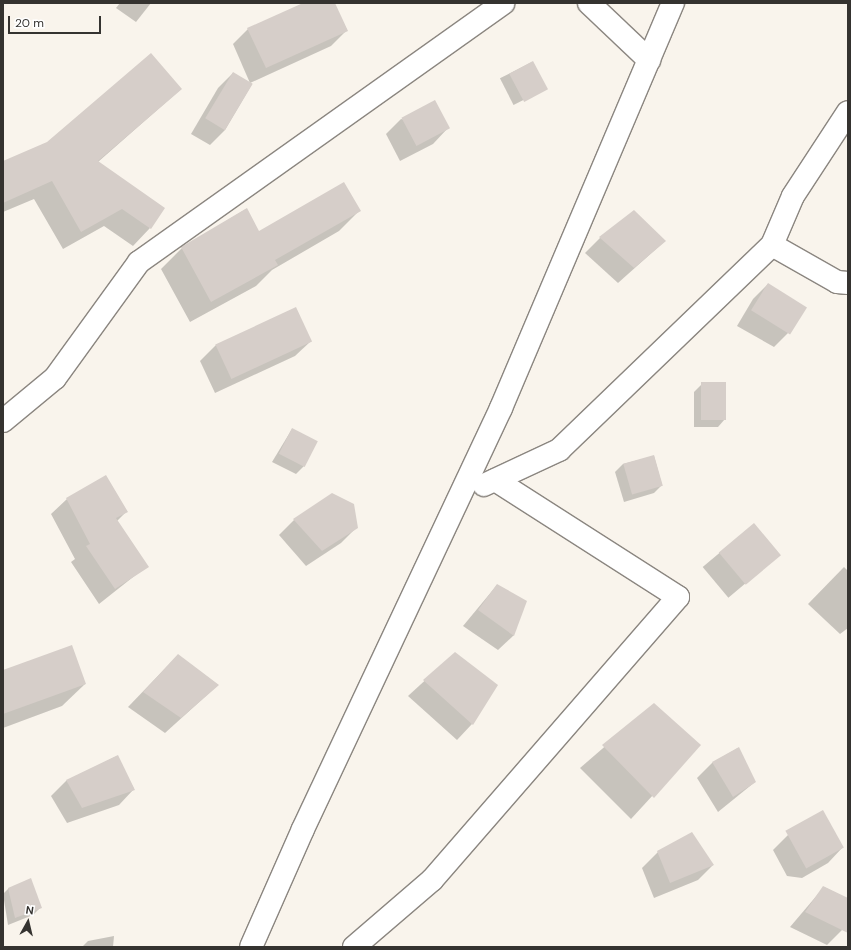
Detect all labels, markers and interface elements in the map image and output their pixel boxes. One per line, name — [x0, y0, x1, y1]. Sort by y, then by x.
scale bar — [10, 8, 103, 34]
text: 20 m — [15, 15, 44, 31]
north arrow — [8, 902, 48, 942]
text: N — [25, 903, 35, 918]

